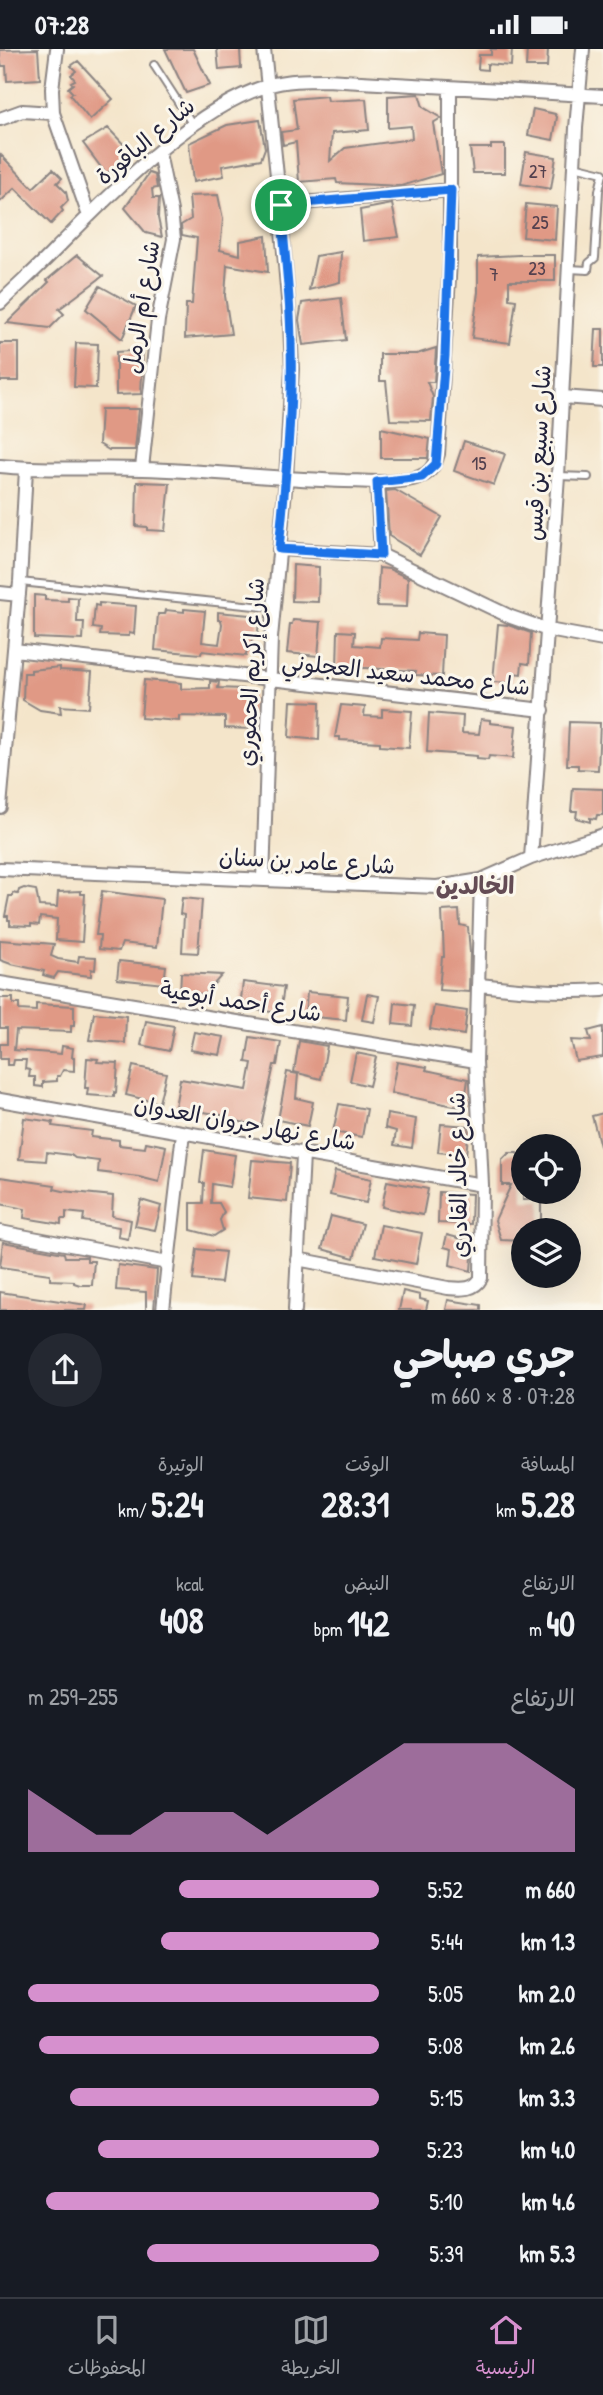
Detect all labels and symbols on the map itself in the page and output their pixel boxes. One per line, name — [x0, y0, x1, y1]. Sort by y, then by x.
street label: شارع الباقورة — [89, 90, 201, 192]
house number: 27 — [529, 158, 547, 184]
pin — [251, 175, 311, 235]
house number: 25 — [532, 209, 548, 235]
street label: شارع أم الرمل — [115, 238, 169, 376]
house number: 23 — [528, 255, 546, 281]
house number: 7 — [489, 261, 499, 287]
street label: شارع سبيع بن قيس — [517, 364, 560, 542]
house number: 15 — [472, 450, 486, 476]
street label: شارع إكريم الحموري — [230, 577, 274, 767]
street label: شارع محمد سعيد العجلوني — [280, 645, 532, 708]
street label: شارع عامر بن سنان — [218, 840, 396, 882]
district label: الخالدين — [436, 869, 514, 901]
street label: شارع أحمد أبوعية — [158, 972, 324, 1030]
street label: شارع نهار جروان العدوان — [132, 1088, 358, 1158]
street label: شارع خالد القادري — [441, 1092, 476, 1258]

